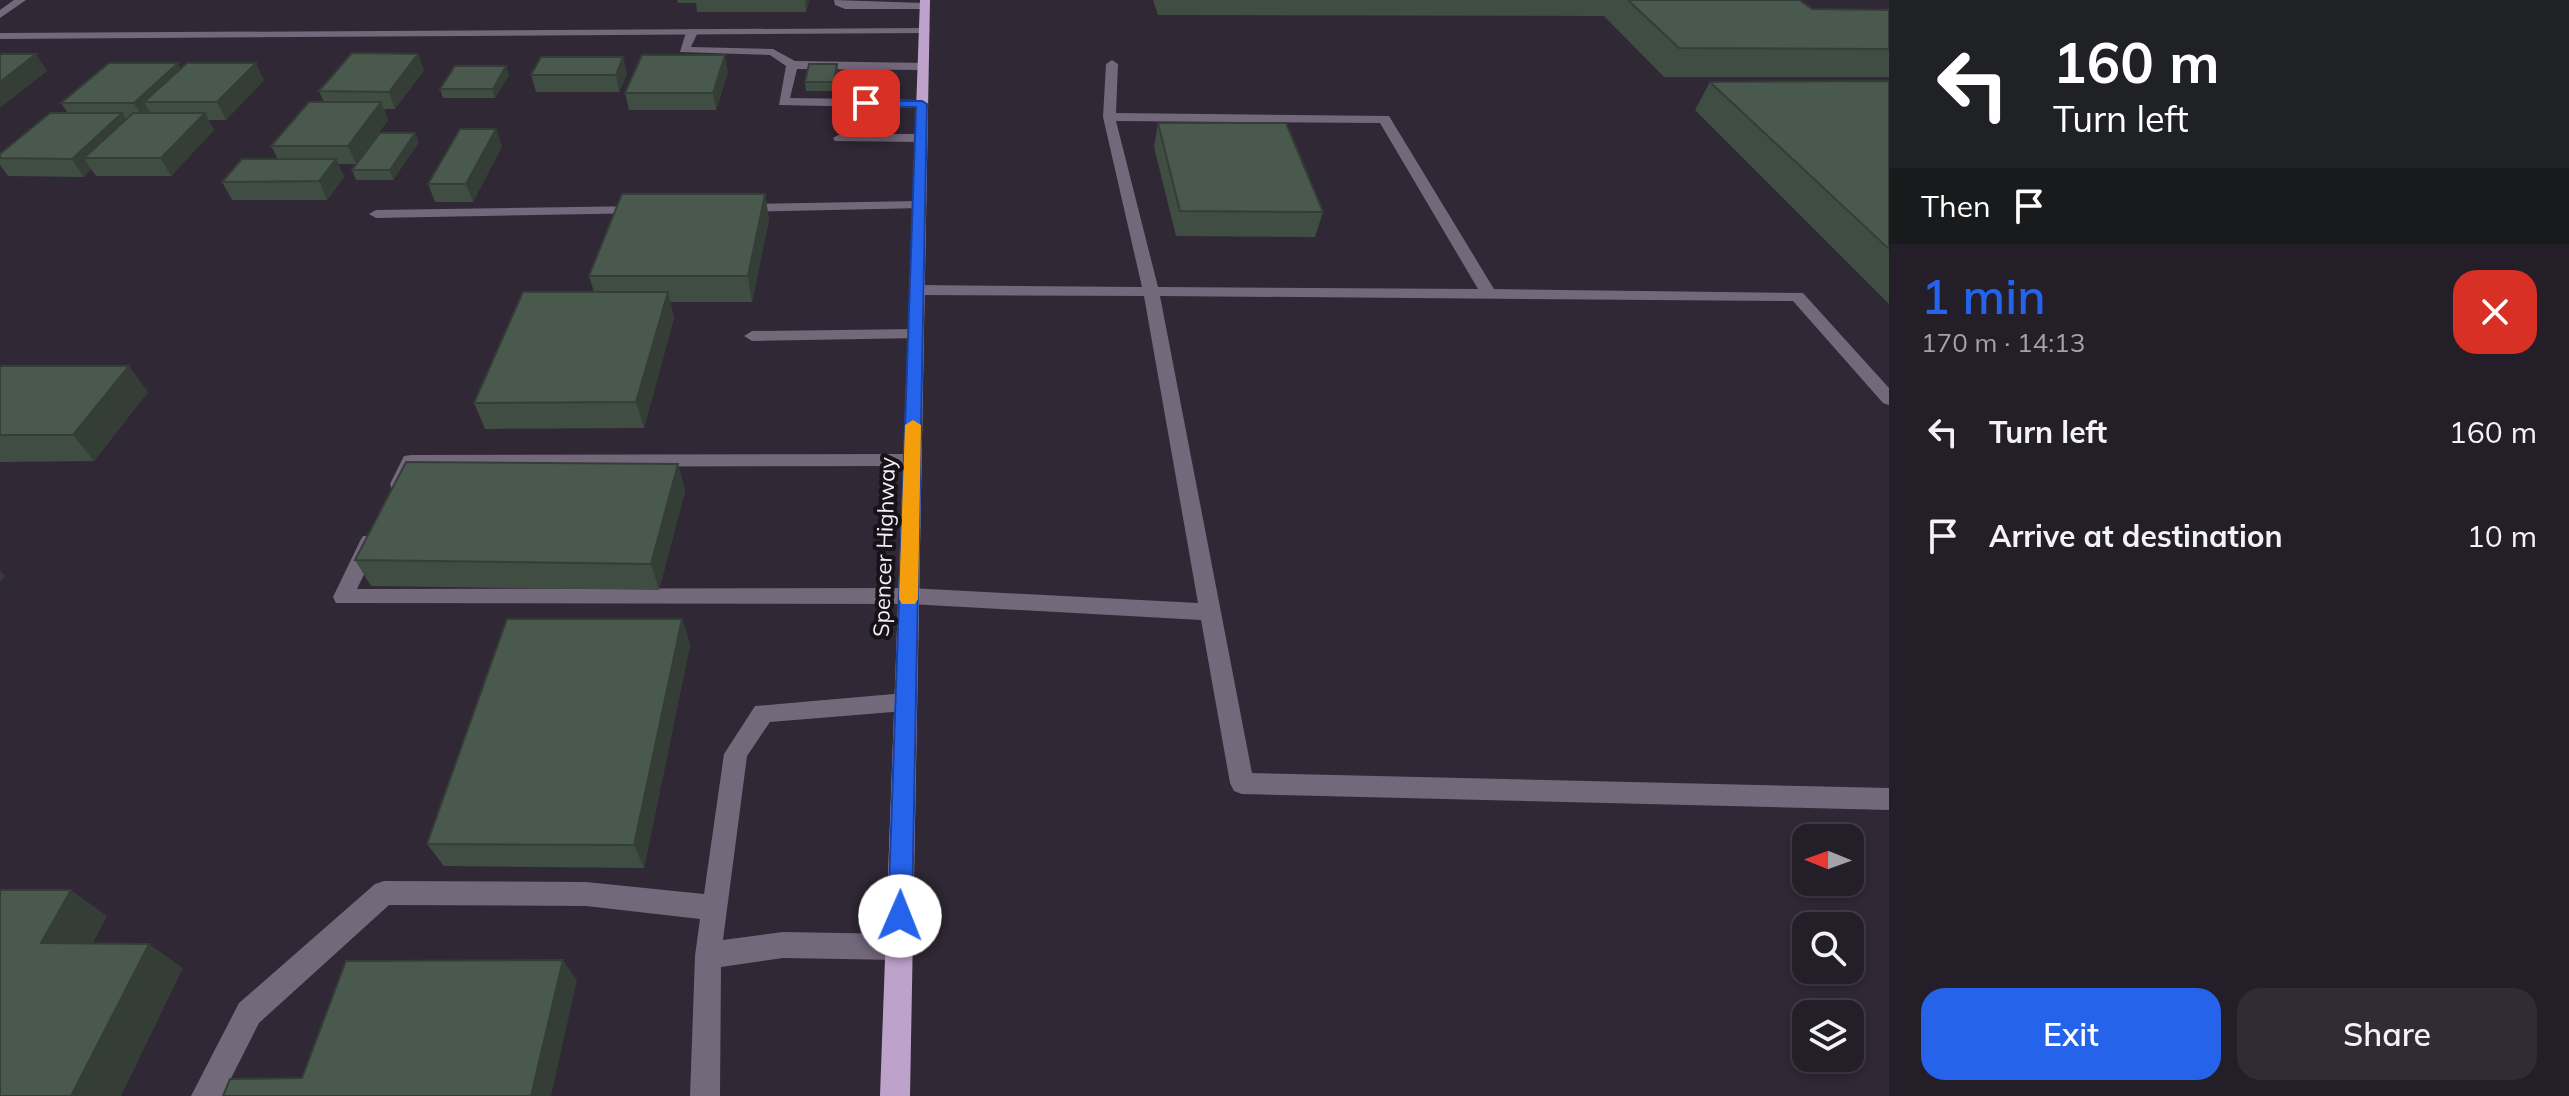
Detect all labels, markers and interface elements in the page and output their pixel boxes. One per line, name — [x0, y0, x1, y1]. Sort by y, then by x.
text: 160 m — [2053, 27, 2220, 97]
icon: left — [1921, 32, 2025, 136]
pin — [832, 69, 900, 137]
icon: arrive — [844, 81, 888, 125]
text: Turn left — [2053, 96, 2189, 141]
icon: arrive — [2007, 184, 2051, 228]
text: Then — [1921, 187, 1991, 225]
text: 1 min — [1921, 266, 2046, 326]
button: close — [2453, 270, 2537, 354]
text: 170 m · 14:13 — [1921, 326, 2085, 359]
icon: left — [1921, 410, 1965, 454]
text: Turn left — [1989, 413, 2107, 451]
text: 160 m — [2449, 413, 2537, 451]
street label: Spencer Highway — [867, 456, 901, 637]
icon: arrive — [1921, 514, 1965, 558]
text: Arrive at destination — [1989, 517, 2283, 555]
text: 10 m — [2467, 517, 2537, 555]
north arrow — [1792, 824, 1864, 896]
map controls — [1792, 824, 1864, 1072]
position arrow — [858, 874, 942, 958]
button: search — [1792, 912, 1864, 984]
button: Exit — [1921, 988, 2221, 1080]
button: Share — [2237, 988, 2537, 1080]
button: layers — [1792, 1000, 1864, 1072]

